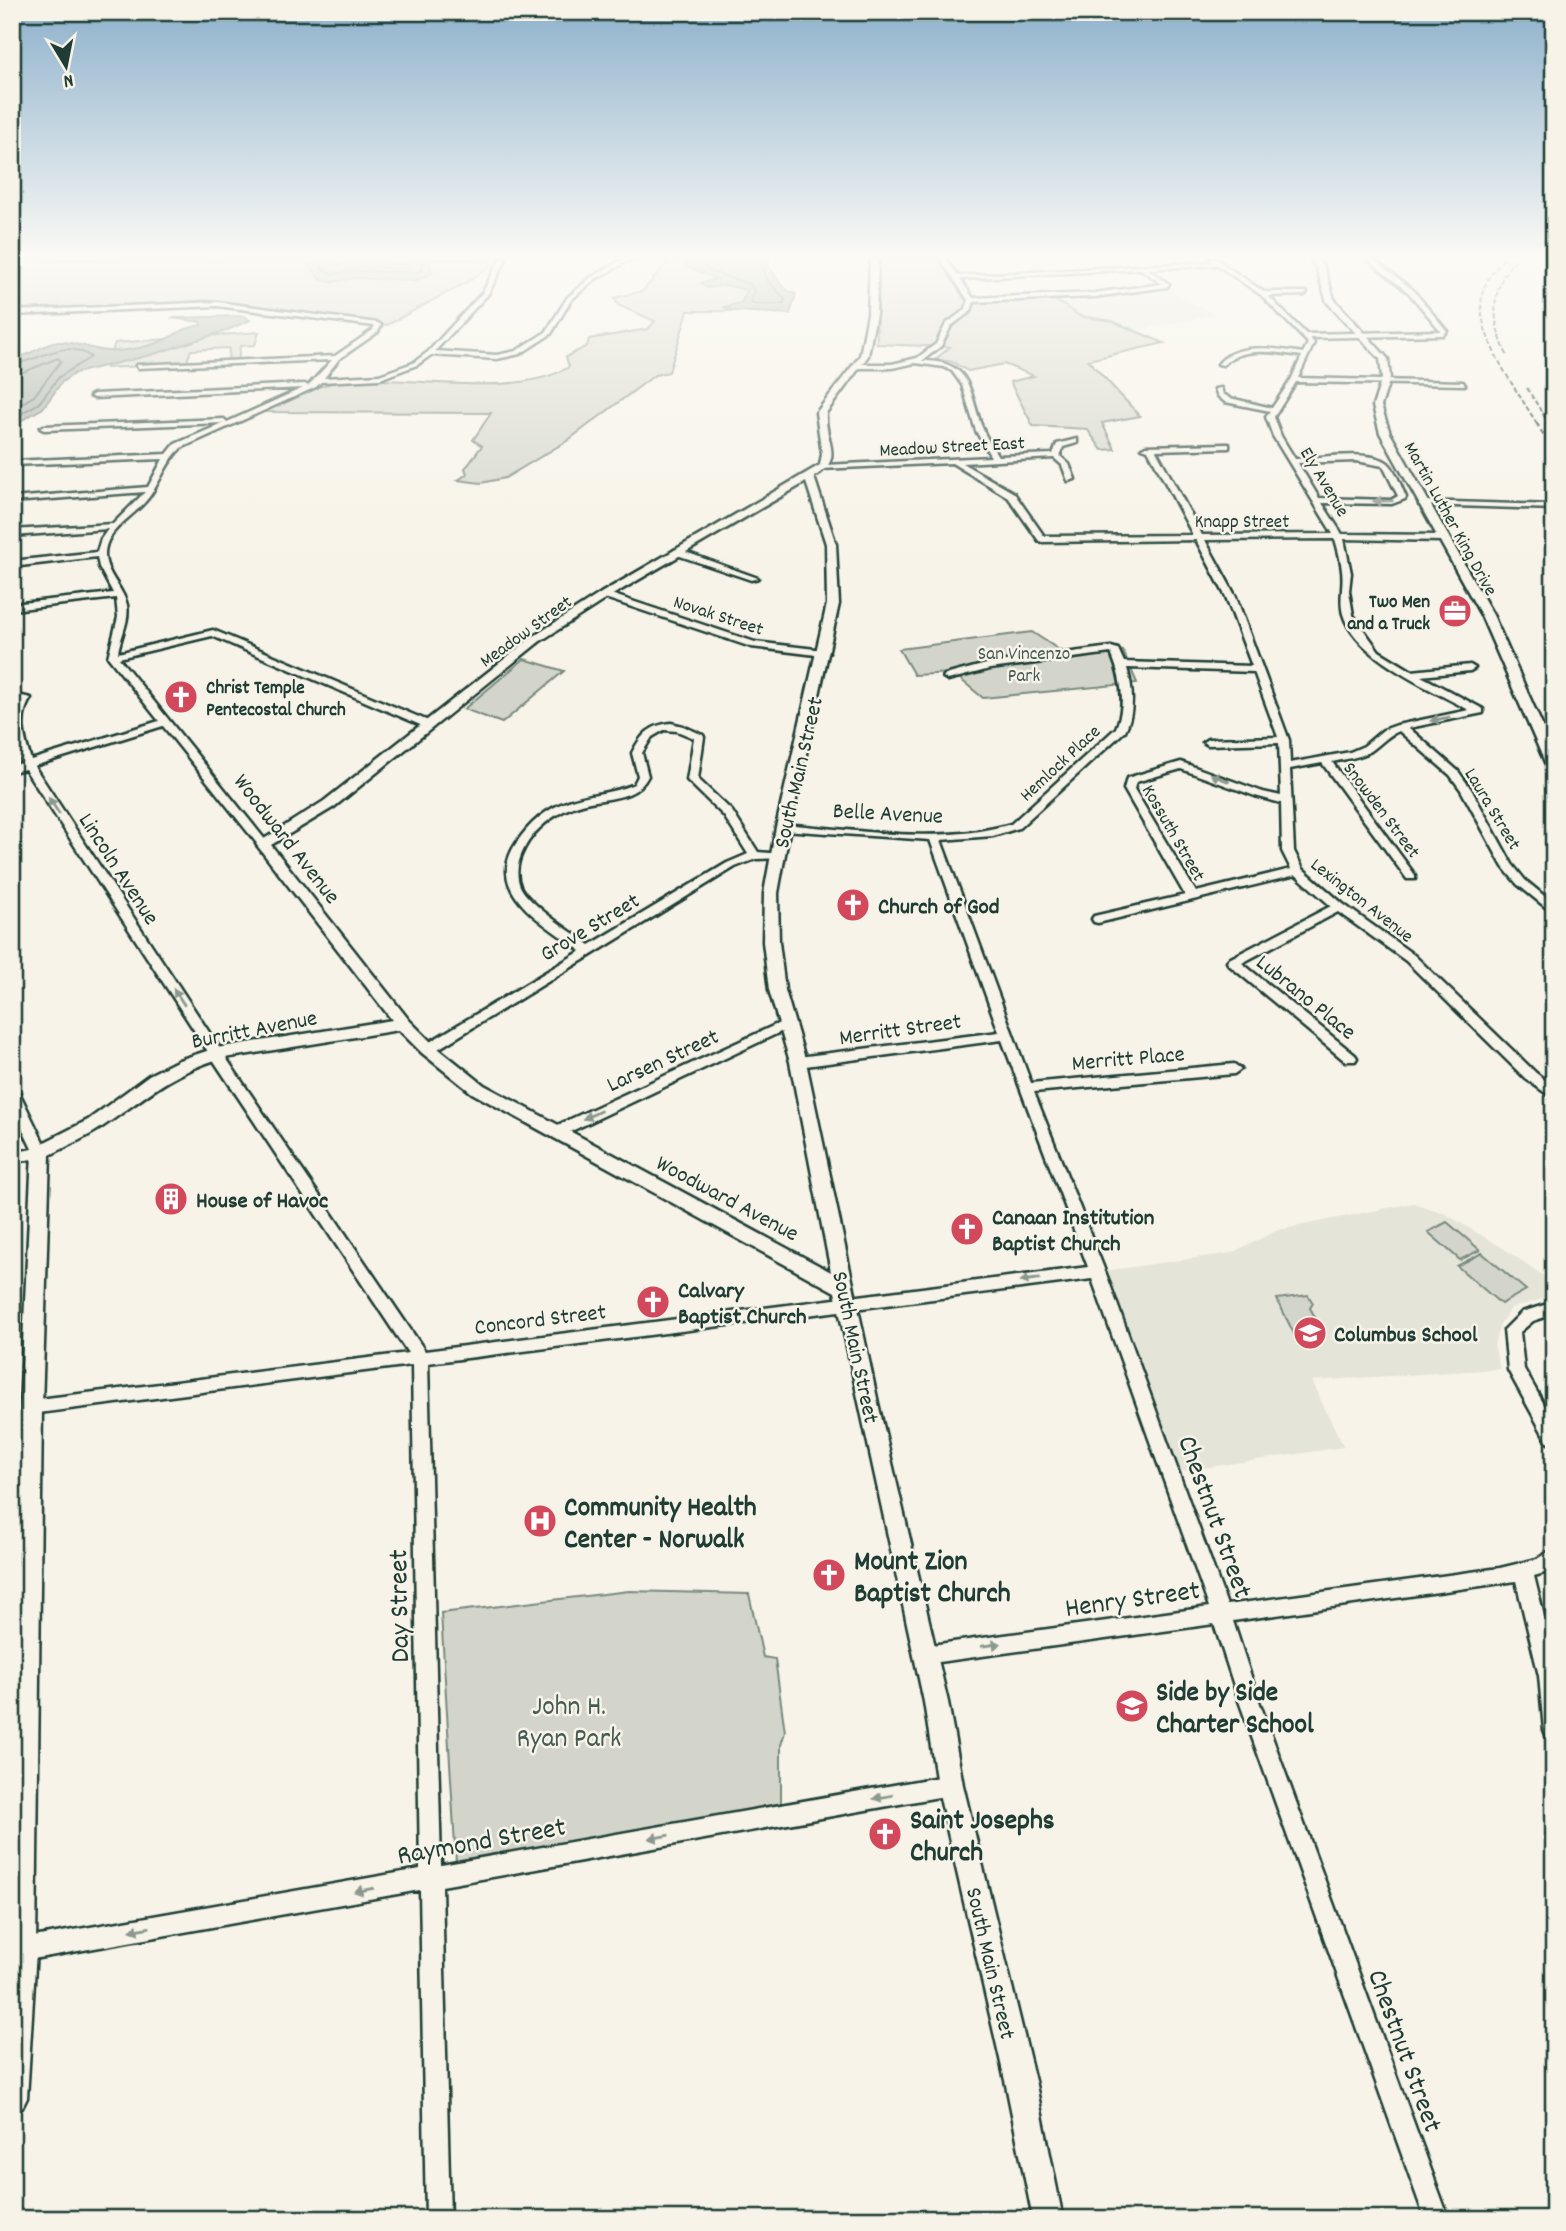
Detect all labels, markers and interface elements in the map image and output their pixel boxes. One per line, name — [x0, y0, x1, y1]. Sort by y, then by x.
north arrow — [32, 32, 102, 102]
text: N — [61, 65, 75, 93]
street label: Meadow Street East — [879, 431, 1026, 466]
street label: Martin Luther King Drive — [1395, 438, 1503, 602]
street label: Ely Avenue — [1292, 443, 1354, 523]
one-way arrow — [1372, 496, 1394, 507]
street label: Knapp Street — [1195, 510, 1289, 537]
street label: Meadow Street — [475, 590, 579, 676]
street label: Novak Street — [670, 590, 766, 645]
place label: Two Men and a Truck — [1348, 590, 1430, 639]
office icon: Two Men and a Truck — [1436, 592, 1474, 630]
park label: San Vincenzo Park — [978, 642, 1070, 691]
place label: Christ Temple Pentecostal Church — [206, 676, 346, 725]
church icon: Christ Temple Pentecostal Church — [162, 678, 200, 716]
street label: South Main Street — [767, 694, 834, 852]
one-way arrow — [1429, 714, 1451, 725]
street label: Hemlock Place — [1015, 720, 1108, 809]
street label: Snowden Street — [1335, 757, 1425, 865]
street label: Laura Street — [1456, 764, 1526, 856]
street label: Woodward Avenue — [224, 768, 347, 912]
one-way arrow — [1209, 773, 1230, 784]
street label: Kossuth Street — [1133, 780, 1211, 887]
street label: Belle Avenue — [832, 796, 944, 835]
one-way arrow — [48, 797, 61, 816]
street label: Lincoln Avenue — [68, 807, 166, 933]
street label: Lexington Avenue — [1304, 853, 1418, 951]
street label: Grove Street — [535, 886, 647, 972]
church icon: Church of God — [834, 886, 872, 924]
place label: Church of God — [878, 892, 1000, 925]
street label: Lubrano Place — [1247, 948, 1362, 1050]
one-way arrow — [173, 987, 186, 1006]
street label: Burritt Avenue — [189, 1003, 320, 1060]
street label: Merritt Street — [837, 1007, 964, 1056]
street label: Larsen Street — [602, 1022, 725, 1103]
street label: Merritt Place — [1070, 1039, 1186, 1082]
one-way arrow — [582, 1110, 602, 1121]
street label: Woodward Avenue — [649, 1149, 804, 1252]
building icon: House of Havoc — [152, 1180, 190, 1218]
place label: House of Havoc — [196, 1186, 328, 1219]
place label: Canaan Institution Baptist Church — [992, 1203, 1155, 1262]
church icon: Canaan Institution Baptist Church — [948, 1210, 986, 1248]
street label: South Main Street — [821, 1269, 886, 1427]
one-way arrow — [1018, 1274, 1040, 1285]
place label: Calvary Baptist Church — [678, 1276, 807, 1335]
church icon: Calvary Baptist Church — [634, 1283, 672, 1321]
street label: Concord Street — [473, 1297, 608, 1346]
school or university icon: Columbus School — [1291, 1314, 1329, 1352]
place label: Columbus School — [1334, 1320, 1478, 1353]
street label: Chestnut Street — [1164, 1431, 1260, 1605]
place label: Community Health Center - Norwalk — [564, 1490, 757, 1562]
hospital icon: Community Health Center - Norwalk — [521, 1502, 559, 1540]
place label: Mount Zion Baptist Church — [854, 1544, 1011, 1616]
street label: Day Street — [381, 1549, 423, 1663]
church icon: Mount Zion Baptist Church — [810, 1556, 848, 1594]
street label: Henry Street — [1063, 1573, 1203, 1631]
one-way arrow — [980, 1639, 1002, 1650]
place label: Side by Side Charter School — [1156, 1675, 1314, 1747]
school or university icon: Side by Side Charter School — [1113, 1687, 1151, 1725]
park label: John H. Ryan Park — [516, 1689, 622, 1761]
one-way arrow — [872, 1792, 894, 1803]
place label: Saint Josephs Church — [910, 1803, 1055, 1875]
street label: Raymond Street — [395, 1809, 569, 1878]
church icon: Saint Josephs Church — [866, 1815, 904, 1853]
one-way arrow — [648, 1832, 670, 1843]
one-way arrow — [353, 1884, 375, 1895]
street label: South Main Street — [955, 1885, 1022, 2043]
one-way arrow — [129, 1923, 151, 1934]
street label: Chestnut Street — [1354, 1965, 1450, 2139]

